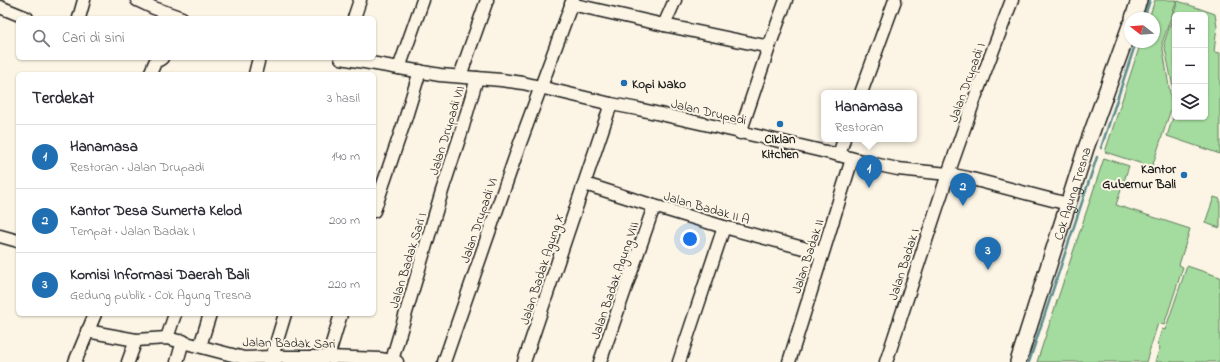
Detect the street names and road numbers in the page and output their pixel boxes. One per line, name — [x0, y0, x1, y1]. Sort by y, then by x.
street label: Jalan Drupadi I — [944, 40, 991, 125]
street label: Jalan Drupadi VII — [425, 83, 470, 177]
street label: Jalan Drupadi — [669, 95, 748, 130]
street label: Cok Agung Tresna — [1049, 145, 1097, 243]
street label: Jalan Drupadi VI — [456, 175, 503, 266]
street label: Jalan Badak II A — [661, 187, 752, 230]
street label: Jalan Badak Sari I — [385, 210, 432, 311]
street label: Jalan Badak Agung X — [516, 211, 570, 328]
street label: Jalan Badak II — [787, 217, 829, 296]
street label: Jalan Badak Agung VIII — [586, 219, 645, 342]
street label: Jalan Badak I — [884, 226, 925, 303]
street label: Jalan Badak Sari — [242, 333, 336, 354]

